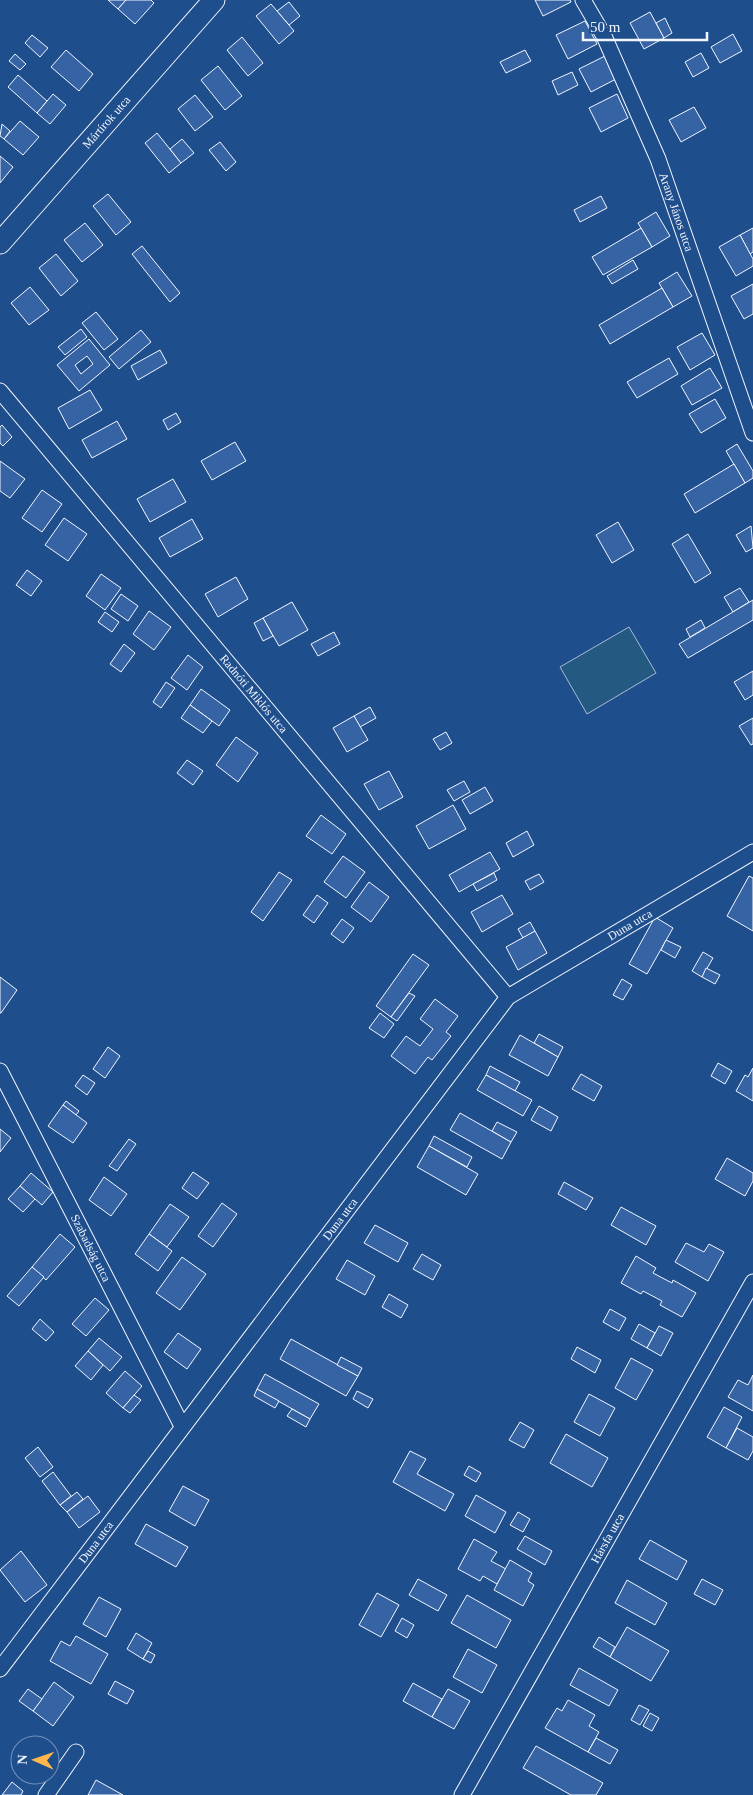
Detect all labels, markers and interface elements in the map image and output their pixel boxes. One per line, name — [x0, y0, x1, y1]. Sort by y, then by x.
scale bar — [583, 10, 707, 42]
text: 50 m — [590, 19, 621, 35]
street label: Mártírok utca — [79, 92, 134, 151]
street label: Arany János utca — [656, 171, 697, 254]
street label: Radnóti Miklós utca — [217, 652, 291, 736]
street label: Duna utca — [605, 906, 655, 943]
street label: Duna utca — [320, 1195, 361, 1243]
street label: Szabadság utca — [68, 1212, 114, 1285]
street label: Hársfa utca — [588, 1510, 628, 1566]
street label: Duna utca — [76, 1518, 117, 1566]
north arrow — [10, 1735, 60, 1785]
text: N — [15, 1754, 30, 1765]

